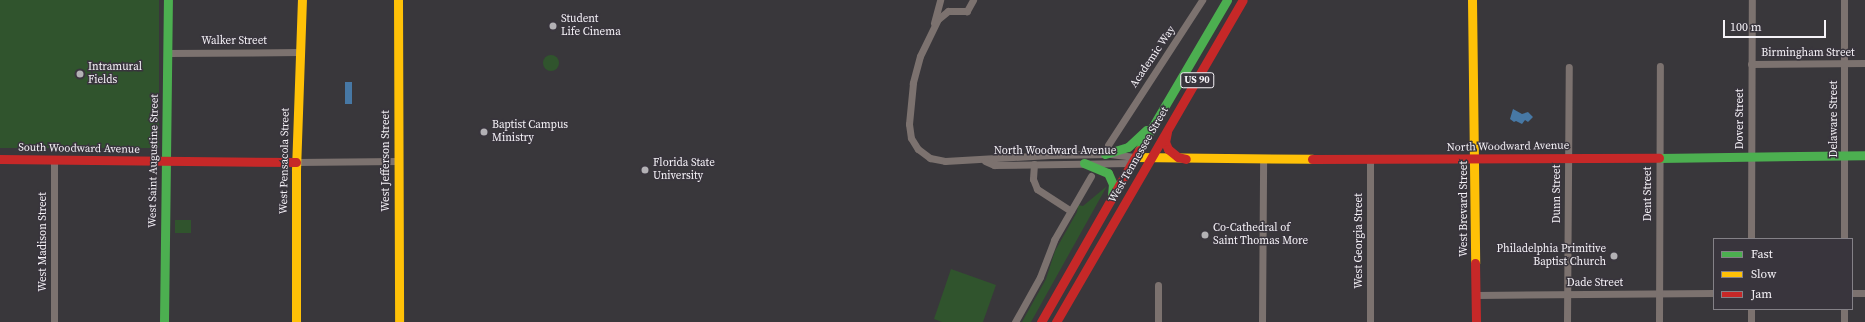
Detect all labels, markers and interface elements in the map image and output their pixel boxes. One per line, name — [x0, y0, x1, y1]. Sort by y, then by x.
scale bar — [1725, 12, 1828, 38]
place label: Student Life Cinema — [561, 13, 621, 39]
text: 100 m — [1730, 19, 1762, 35]
marker: Student Life Cinema — [548, 21, 558, 31]
street label: Academic Way — [1127, 23, 1179, 91]
street label: Walker Street — [201, 34, 267, 48]
street label: Birmingham Street — [1761, 46, 1855, 60]
place label: Intramural Fields — [88, 61, 142, 87]
marker: Intramural Fields — [75, 69, 85, 79]
road number: US 90 — [1180, 72, 1214, 88]
street label: Delaware Street — [1827, 81, 1841, 157]
street label: Dover Street — [1733, 89, 1747, 149]
street label: West Saint Augustine Street — [146, 94, 162, 228]
street label: West Tennessee Street — [1106, 105, 1172, 205]
street label: West Pensacola Street — [277, 108, 293, 214]
street label: West Jefferson Street — [379, 110, 393, 212]
place label: Baptist Campus Ministry — [492, 119, 568, 145]
marker: Baptist Campus Ministry — [479, 127, 489, 137]
street label: North Woodward Avenue — [1446, 139, 1570, 155]
street label: South Woodward Avenue — [18, 141, 140, 157]
street label: North Woodward Avenue — [994, 144, 1116, 158]
place label: Florida State University — [653, 157, 715, 183]
street label: West Brevard Street — [1457, 161, 1471, 257]
marker: Florida State University — [640, 165, 650, 175]
street label: Dunn Street — [1550, 165, 1564, 223]
street label: Dent Street — [1641, 167, 1655, 221]
street label: West Madison Street — [36, 192, 50, 292]
street label: West Georgia Street — [1352, 193, 1366, 289]
place label: Co-Cathedral of Saint Thomas More — [1213, 222, 1308, 248]
marker: Co-Cathedral of Saint Thomas More — [1200, 230, 1210, 240]
legend — [1713, 238, 1853, 310]
place label: Philadelphia Primitive Baptist Church — [1497, 243, 1606, 269]
text: Fast — [1751, 246, 1773, 262]
marker: Philadelphia Primitive Baptist Church — [1609, 251, 1619, 261]
text: Slow — [1751, 266, 1776, 282]
street label: Dade Street — [1567, 276, 1623, 290]
text: Jam — [1751, 286, 1772, 302]

